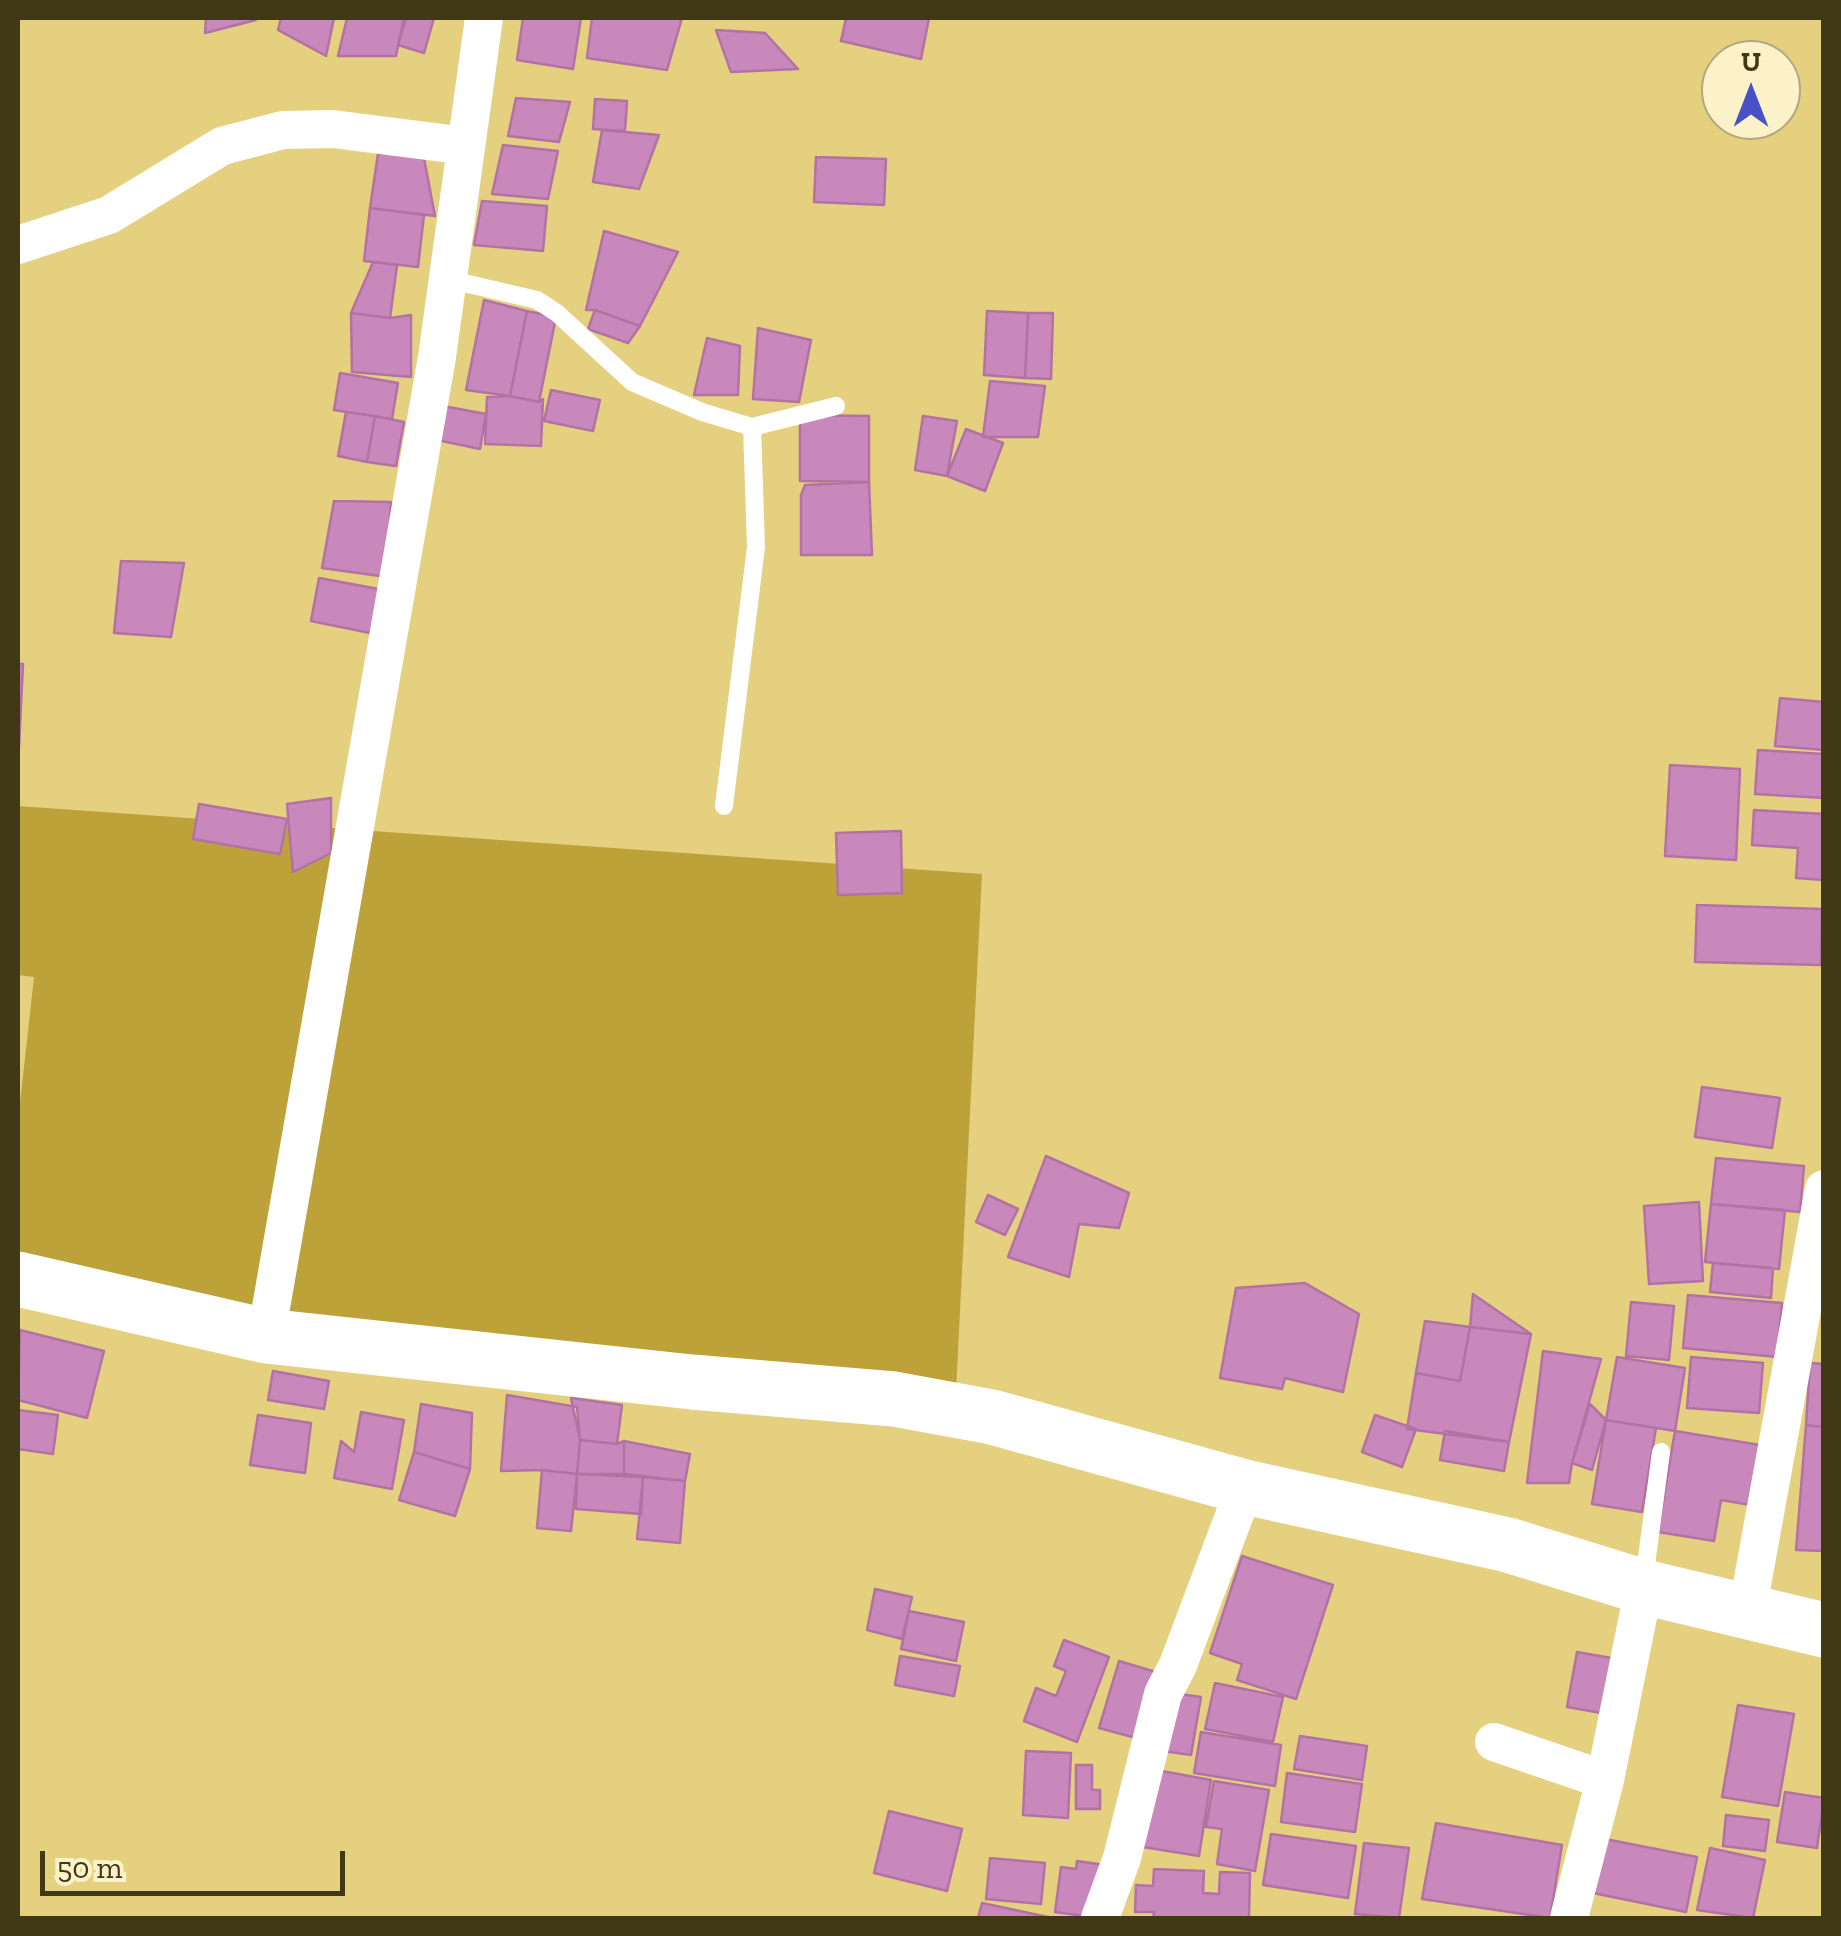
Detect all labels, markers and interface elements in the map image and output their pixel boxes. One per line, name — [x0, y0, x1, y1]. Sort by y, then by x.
north arrow — [1701, 40, 1801, 140]
text: U — [1741, 45, 1761, 78]
scale bar — [45, 1831, 350, 1893]
text: 50 m — [57, 1850, 122, 1886]

